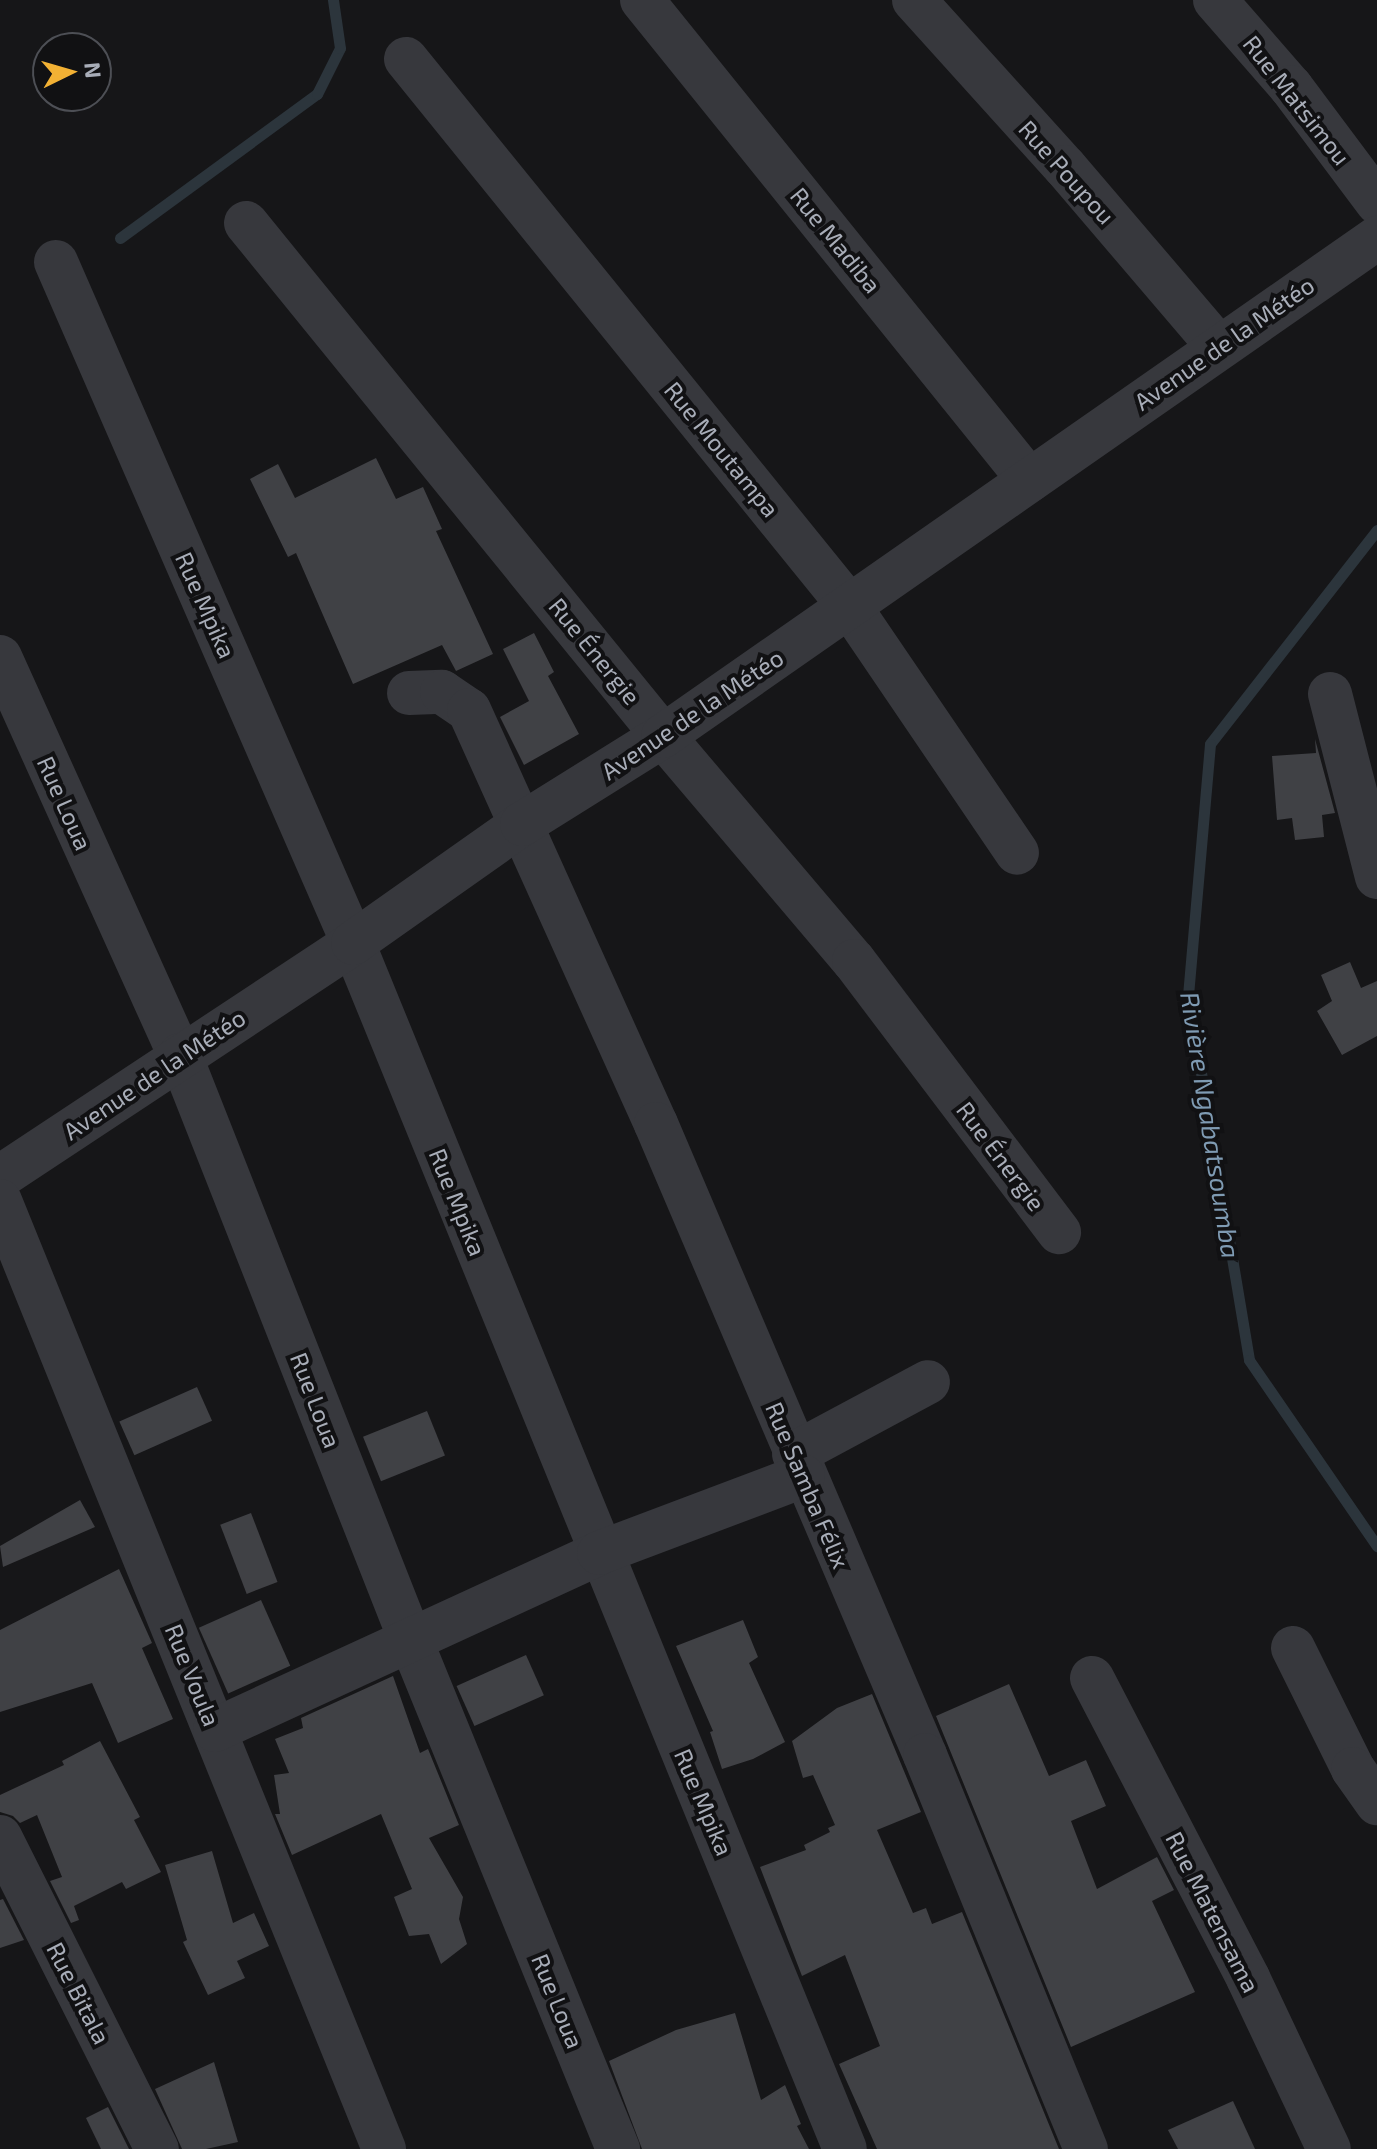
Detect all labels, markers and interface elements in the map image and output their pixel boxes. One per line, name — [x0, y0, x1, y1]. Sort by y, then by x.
street label: Rue Matsimou — [1237, 29, 1357, 171]
north arrow — [32, 32, 112, 112]
text: N — [80, 61, 108, 79]
street label: Rue Poupou — [1013, 114, 1121, 230]
street label: Rue Madiba — [785, 181, 887, 299]
street label: Avenue de la Météo — [1128, 270, 1320, 416]
street label: Rue Moutampa — [659, 376, 785, 522]
street label: Rue Mpika — [170, 547, 242, 663]
street label: Rue Énergie — [543, 592, 647, 710]
street label: Avenue de la Météo — [596, 643, 788, 785]
street label: Rue Loua — [32, 752, 98, 854]
water label: Rivière Ngabatsoumba — [1175, 990, 1247, 1260]
street label: Avenue de la Météo — [58, 1003, 250, 1145]
street label: Rue Énergie — [951, 1096, 1051, 1216]
street label: Rue Mpika — [423, 1144, 493, 1260]
street label: Rue Loua — [285, 1348, 347, 1452]
street label: Rue Samba Félix — [760, 1398, 856, 1572]
street label: Rue Voula — [159, 1620, 227, 1730]
street label: Rue Mpika — [669, 1744, 739, 1860]
street label: Rue Matensama — [1160, 1827, 1266, 1997]
street label: Rue Bitala — [41, 1937, 117, 2049]
street label: Rue Loua — [526, 1949, 590, 2053]

